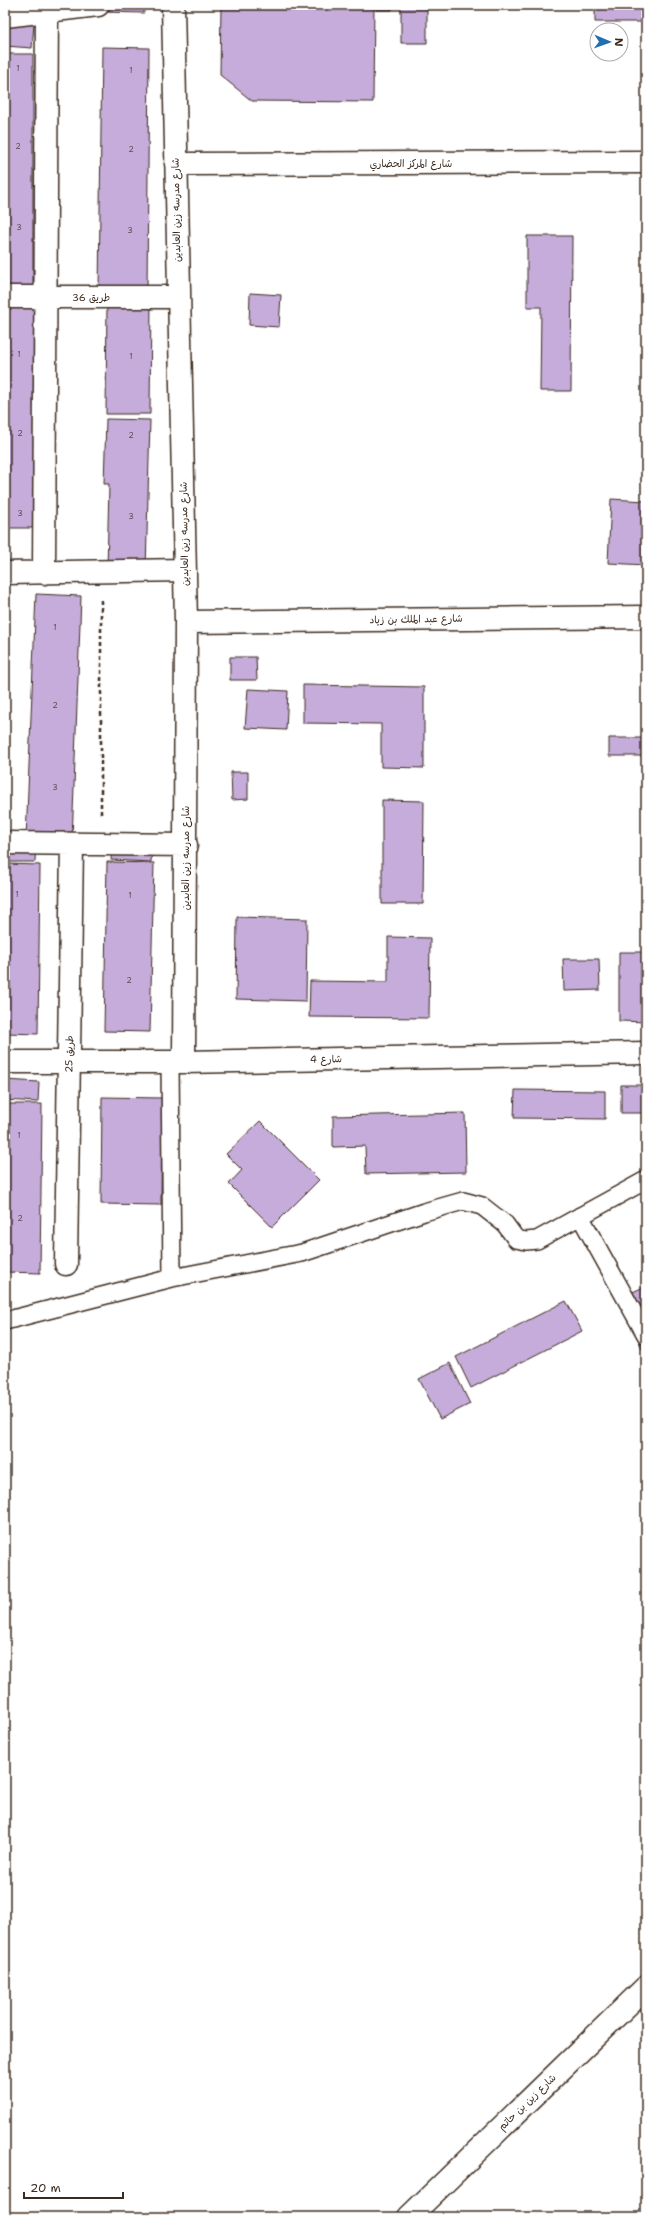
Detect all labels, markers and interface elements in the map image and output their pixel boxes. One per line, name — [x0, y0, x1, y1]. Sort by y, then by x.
north arrow — [589, 22, 629, 62]
text: N — [611, 38, 626, 47]
house number: 1 — [16, 63, 20, 74]
house number: 1 — [129, 65, 133, 76]
house number: 2 — [15, 141, 21, 152]
house number: 2 — [128, 144, 134, 155]
street label: شارع مدرسه زين العابدين — [169, 157, 184, 262]
street label: شارع المركز الحضاري — [370, 157, 452, 172]
house number: 3 — [16, 222, 22, 233]
house number: 3 — [127, 225, 133, 236]
street label: طريق 36 — [72, 291, 110, 304]
house number: 1 — [17, 349, 21, 360]
house number: 1 — [129, 351, 133, 362]
house number: 2 — [17, 428, 23, 439]
house number: 2 — [128, 430, 134, 441]
street label: شارع مدرسه زين العابدين — [177, 481, 192, 586]
house number: 3 — [17, 508, 23, 519]
house number: 3 — [128, 511, 134, 522]
street label: شارع عبد الملك بن زياد — [369, 612, 463, 627]
house number: 1 — [53, 622, 57, 633]
house number: 2 — [52, 700, 58, 711]
house number: 3 — [52, 782, 58, 793]
street label: شارع مدرسه زين العابدين — [179, 806, 193, 910]
house number: 1 — [15, 889, 19, 900]
house number: 1 — [128, 890, 132, 901]
house number: 2 — [126, 975, 132, 986]
street label: طريق 25 — [62, 1035, 76, 1073]
street label: شارع 4 — [310, 1052, 342, 1067]
house number: 1 — [17, 1130, 21, 1141]
house number: 2 — [17, 1213, 23, 1224]
street label: شارع زين بن حاتم — [495, 2071, 560, 2134]
scale bar — [24, 2174, 123, 2200]
text: 20 m — [30, 2180, 61, 2196]

